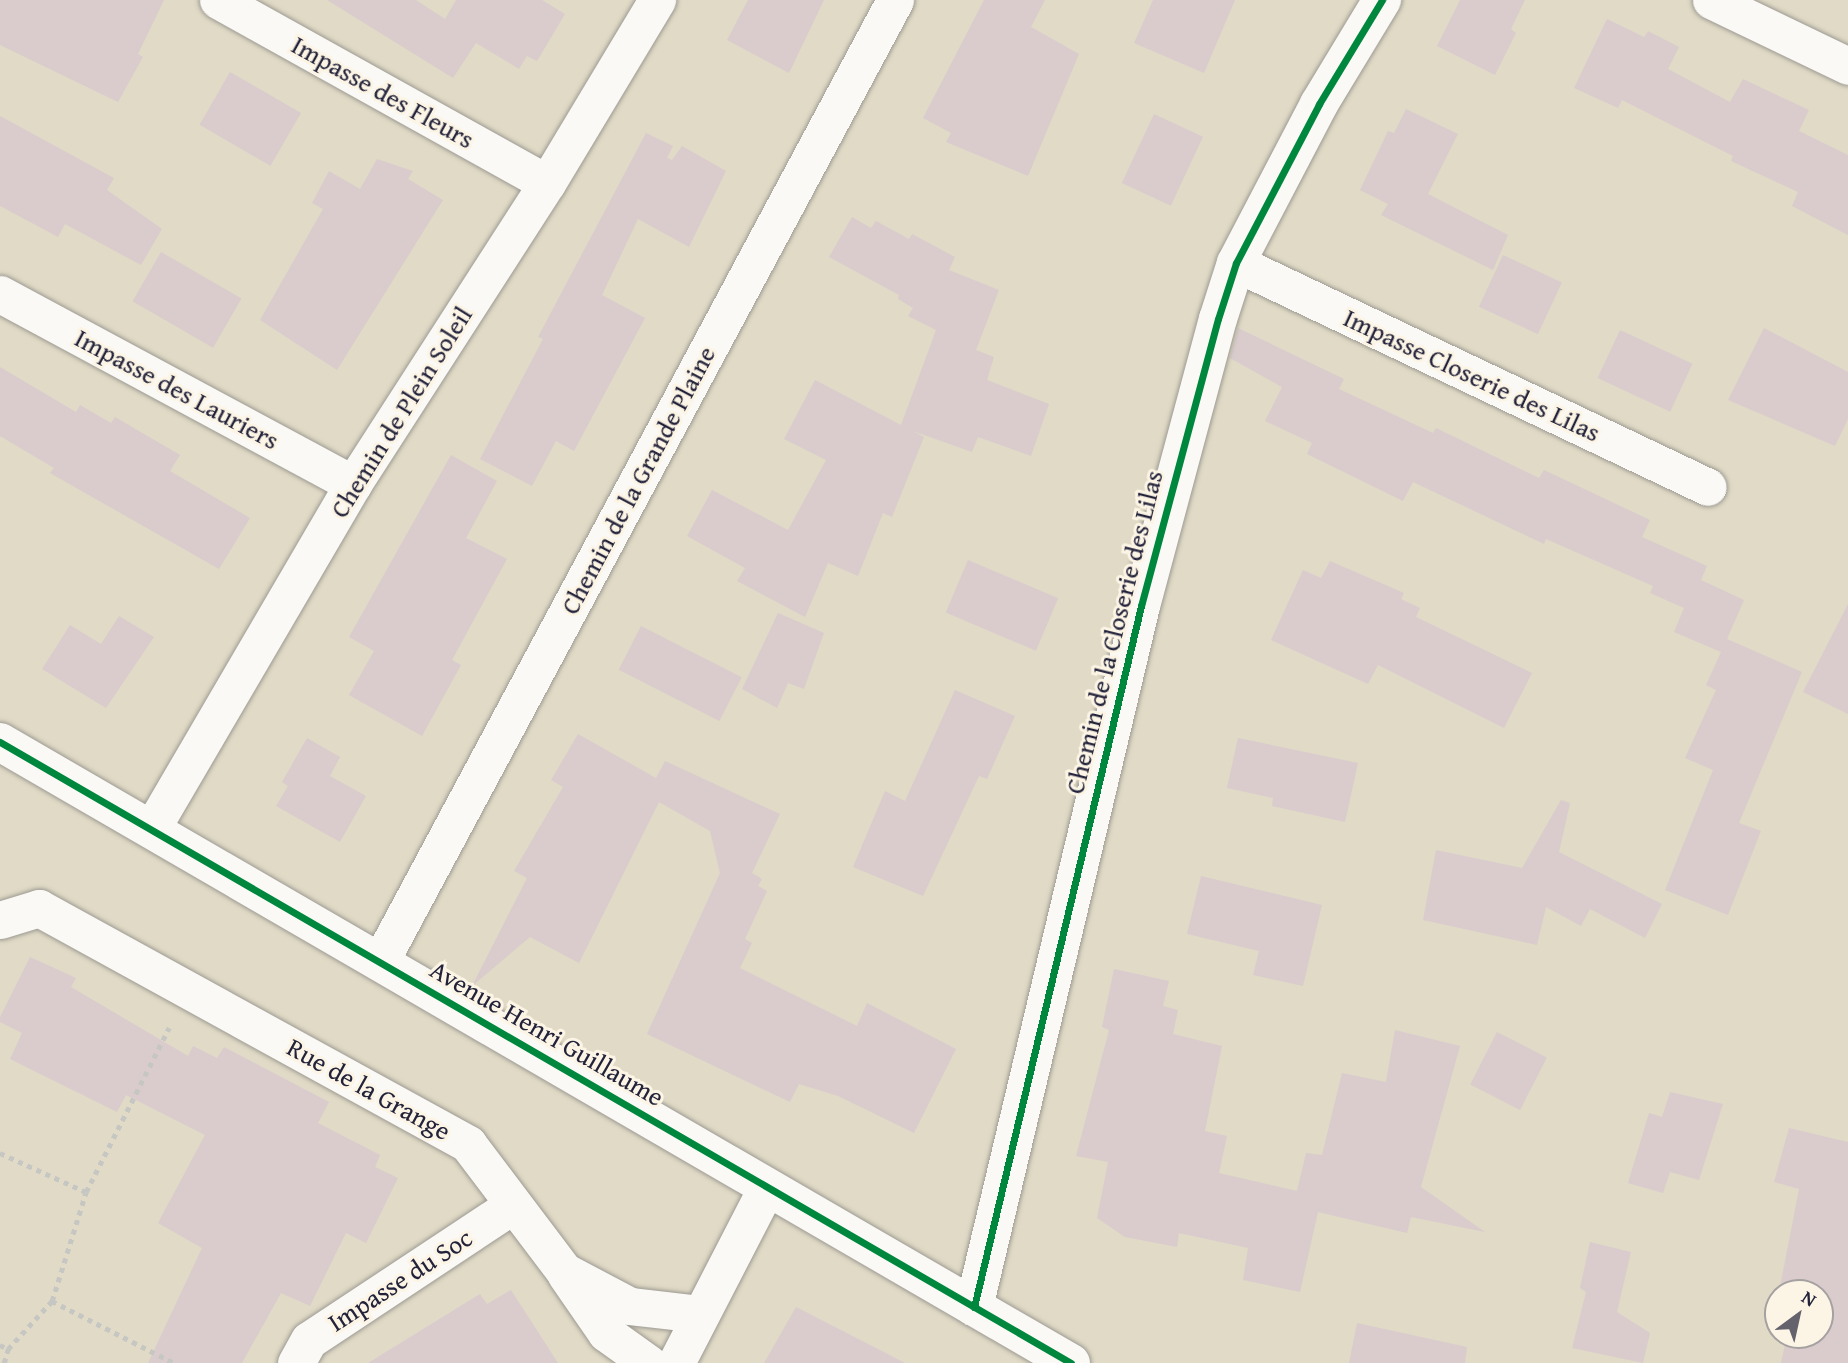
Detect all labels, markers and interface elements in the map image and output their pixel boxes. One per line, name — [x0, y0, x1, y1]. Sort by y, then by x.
street label: Impasse des Fleurs — [286, 29, 480, 155]
street label: Chemin de Plein Soleil — [323, 301, 479, 523]
street label: Impasse Closerie des Lilas — [1339, 302, 1605, 448]
street label: Impasse des Lauriers — [70, 322, 284, 456]
street label: Chemin de la Grande Plaine — [554, 341, 722, 619]
street label: Chemin de la Closerie des Lilas — [1059, 467, 1169, 797]
street label: Avenue Henri Guillaume — [425, 953, 669, 1113]
street label: Rue de la Grange — [282, 1031, 456, 1147]
street label: Impasse du Soc — [322, 1222, 478, 1338]
north arrow — [1764, 1279, 1834, 1349]
text: N — [1796, 1283, 1822, 1313]

